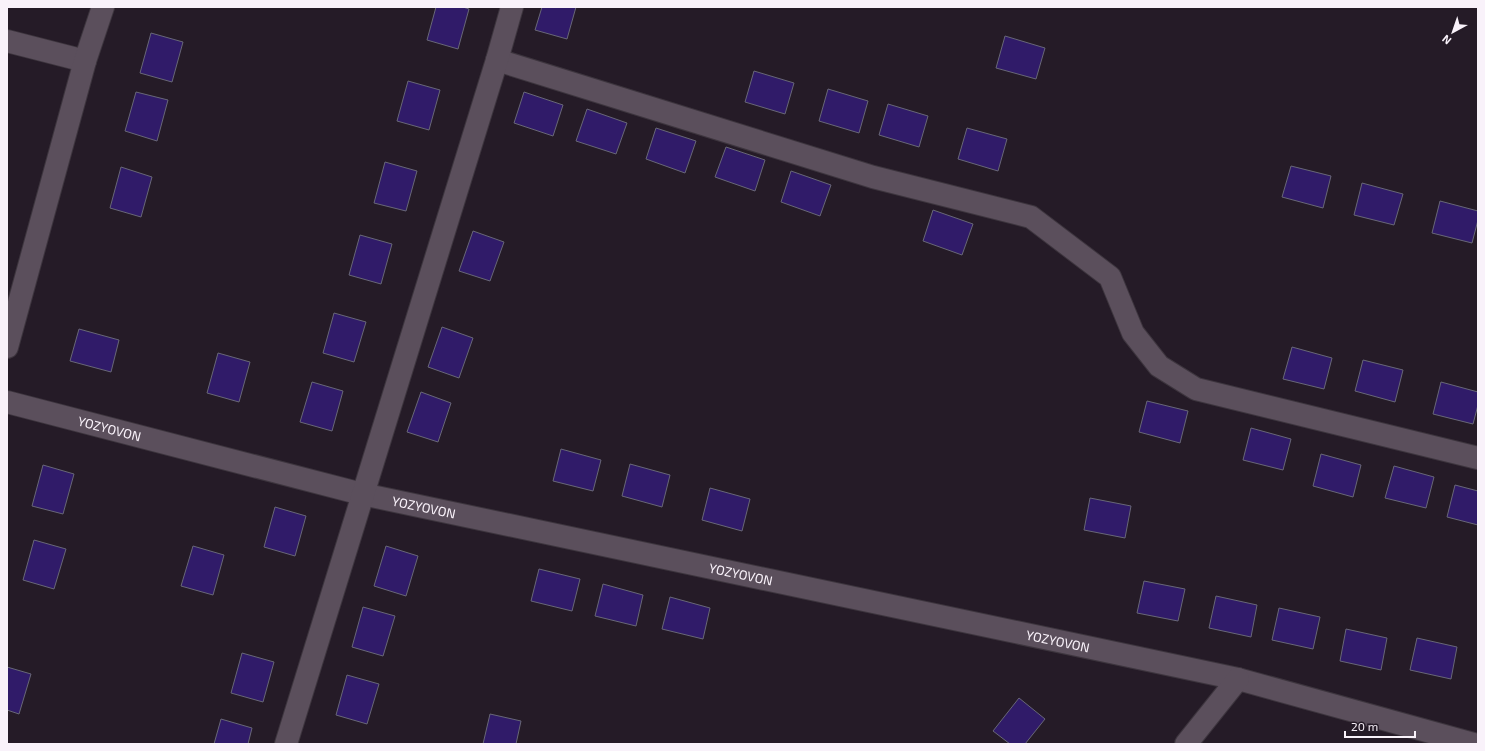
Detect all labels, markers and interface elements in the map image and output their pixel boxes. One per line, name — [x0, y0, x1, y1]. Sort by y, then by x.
north arrow — [1433, 12, 1473, 52]
text: N — [1439, 32, 1453, 48]
street label: YOZYOVON — [76, 413, 143, 444]
street label: YOZYOVON — [391, 493, 457, 522]
street label: YOZYOVON — [708, 560, 774, 589]
street label: YOZYOVON — [1025, 626, 1091, 655]
scale bar — [1345, 713, 1415, 739]
text: 20 m — [1351, 719, 1378, 733]

